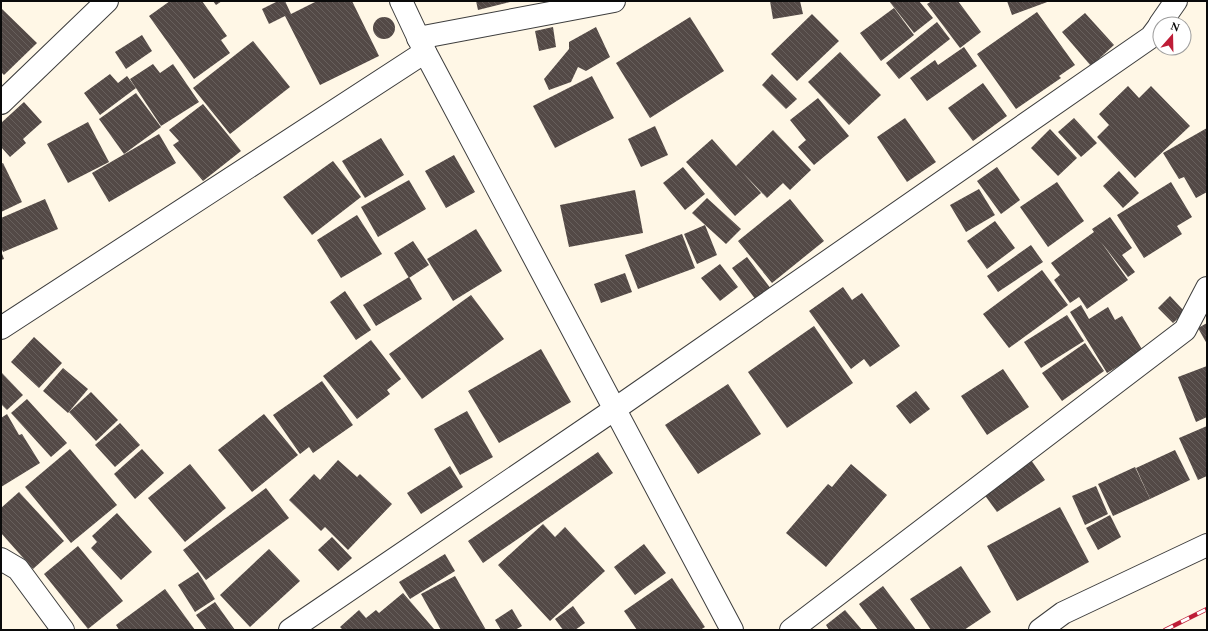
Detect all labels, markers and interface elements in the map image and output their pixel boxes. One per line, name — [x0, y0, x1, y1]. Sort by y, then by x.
north arrow — [1152, 16, 1192, 56]
text: N — [1168, 18, 1182, 37]

